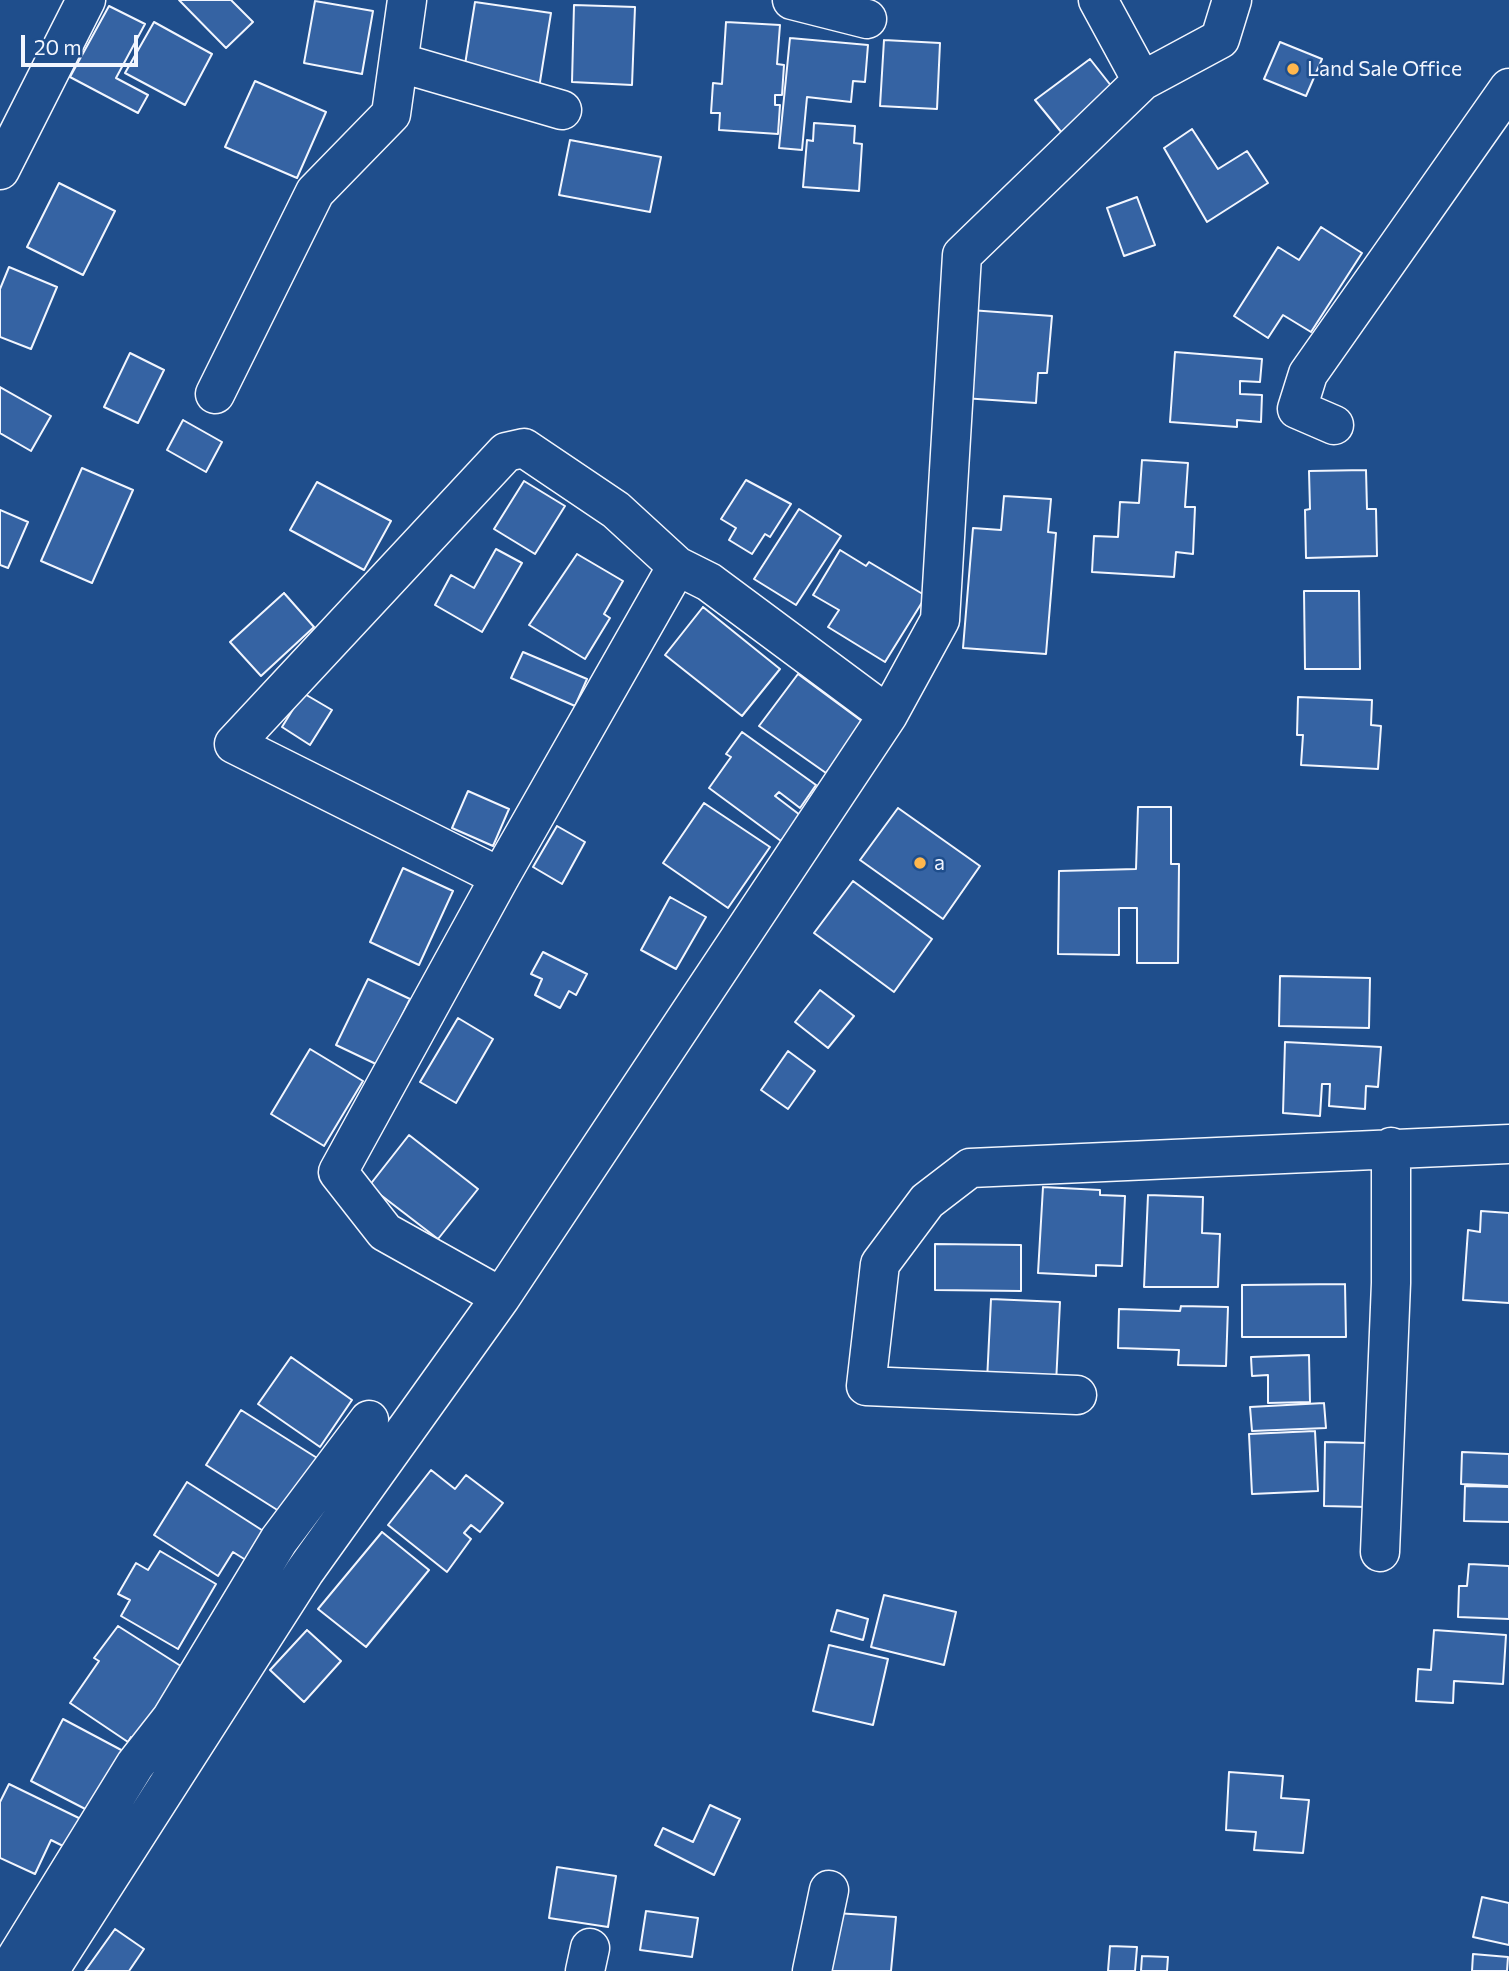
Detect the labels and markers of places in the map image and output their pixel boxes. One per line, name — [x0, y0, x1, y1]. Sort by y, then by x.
place label: Land Sale Office — [1307, 56, 1462, 82]
marker: Land Sale Office — [1285, 61, 1301, 77]
place label: a — [934, 850, 945, 876]
marker: a — [912, 855, 928, 871]

